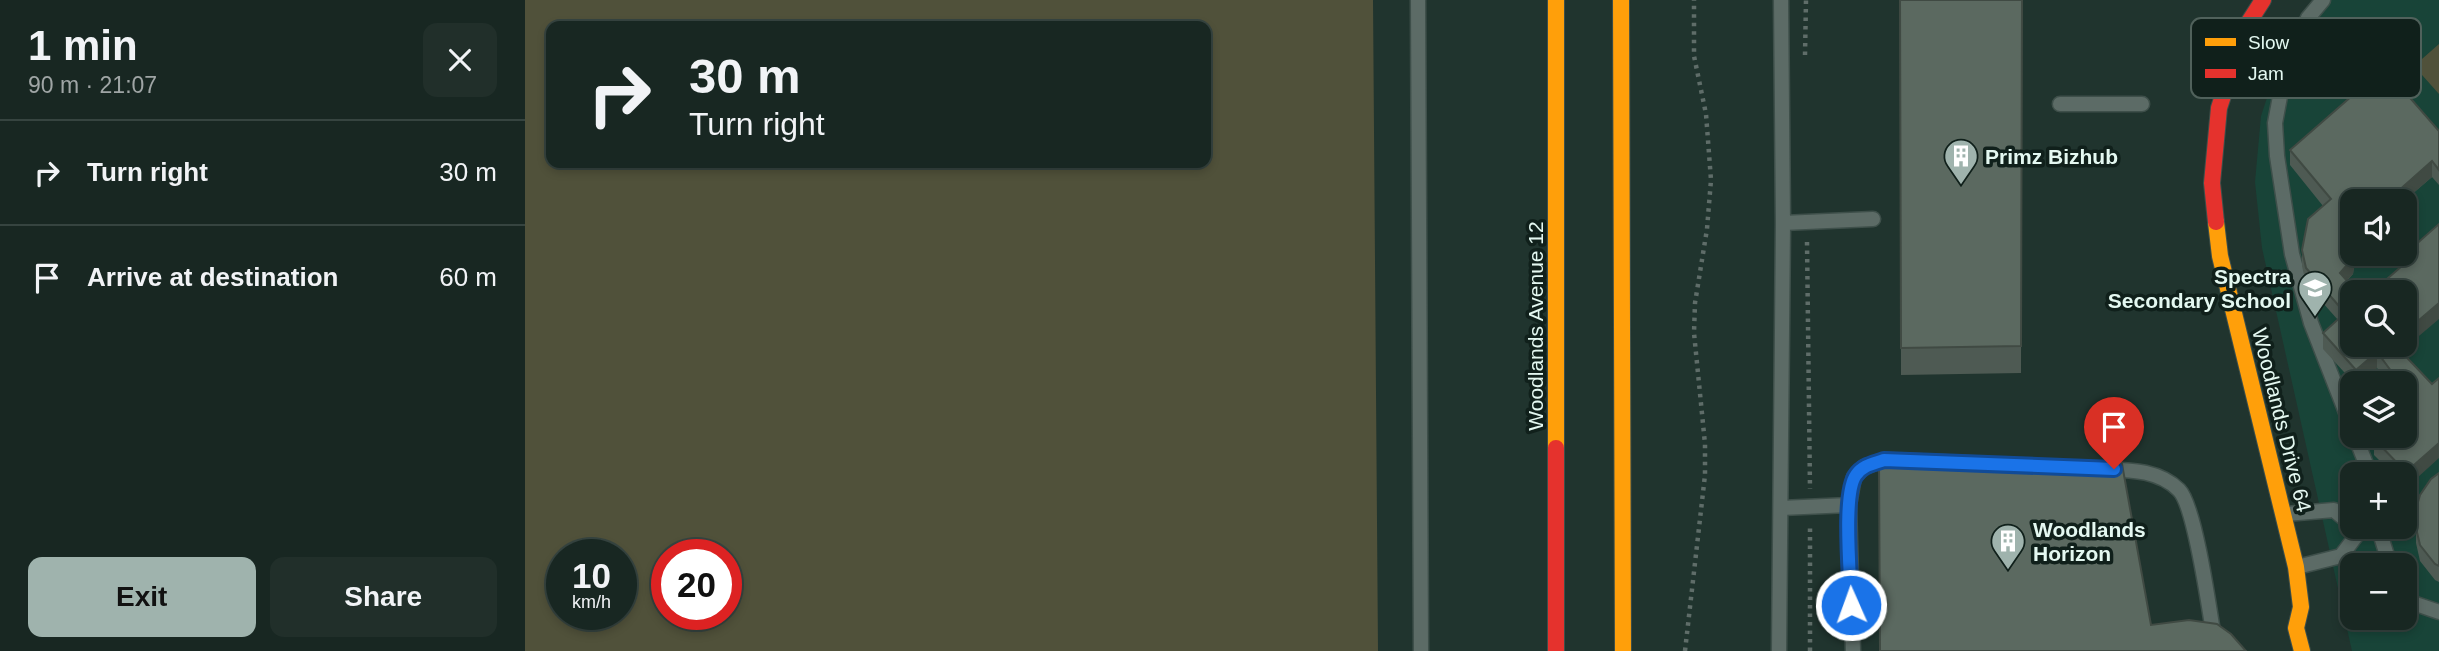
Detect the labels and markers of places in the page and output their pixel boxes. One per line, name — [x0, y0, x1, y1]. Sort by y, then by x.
building icon: Primz Bizhub — [1942, 137, 1980, 186]
place label: Primz Bizhub — [1985, 145, 2118, 168]
place label: Spectra Secondary School — [2108, 265, 2291, 312]
school or university icon: Spectra Secondary School — [2296, 269, 2334, 318]
pin — [2084, 397, 2144, 469]
place label: Woodlands Horizon — [2033, 518, 2146, 565]
building icon: Woodlands Horizon — [1989, 522, 2027, 571]

